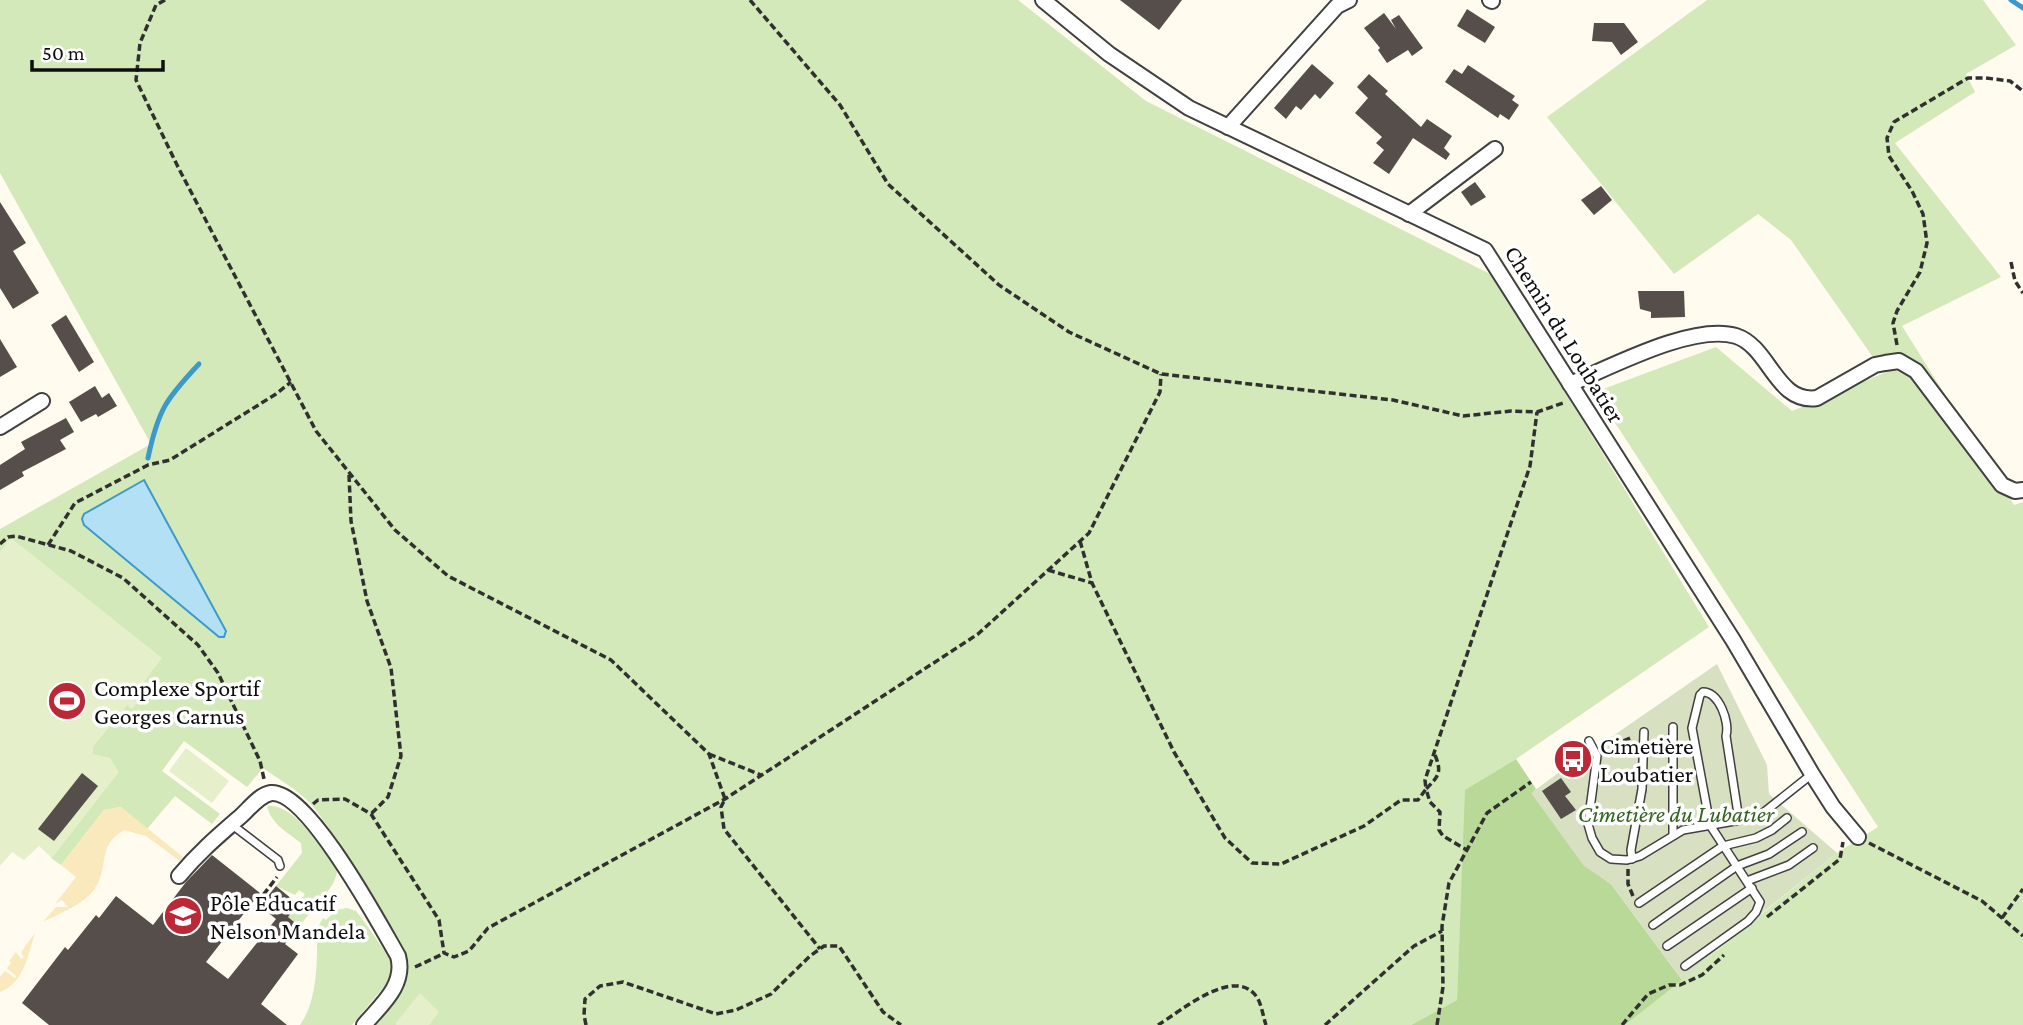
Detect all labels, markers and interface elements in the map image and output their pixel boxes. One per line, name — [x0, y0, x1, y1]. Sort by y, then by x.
scale bar — [32, 28, 163, 72]
text: 50 m — [42, 41, 85, 65]
street label: Chemin du Loubatier — [1500, 240, 1631, 428]
place label: Complexe Sportif Georges Carnus — [94, 674, 262, 729]
sports icon: Complexe Sportif Georges Carnus — [46, 680, 88, 722]
place label: Cimetière Loubatier — [1600, 732, 1694, 787]
bus stop icon: Cimetière Loubatier — [1552, 738, 1594, 780]
park label: Cimetière du Lubatier — [1578, 800, 1775, 827]
place label: Pôle Educatif Nelson Mandela — [210, 889, 366, 944]
school or university icon: Pôle Educatif Nelson Mandela — [162, 895, 204, 937]

